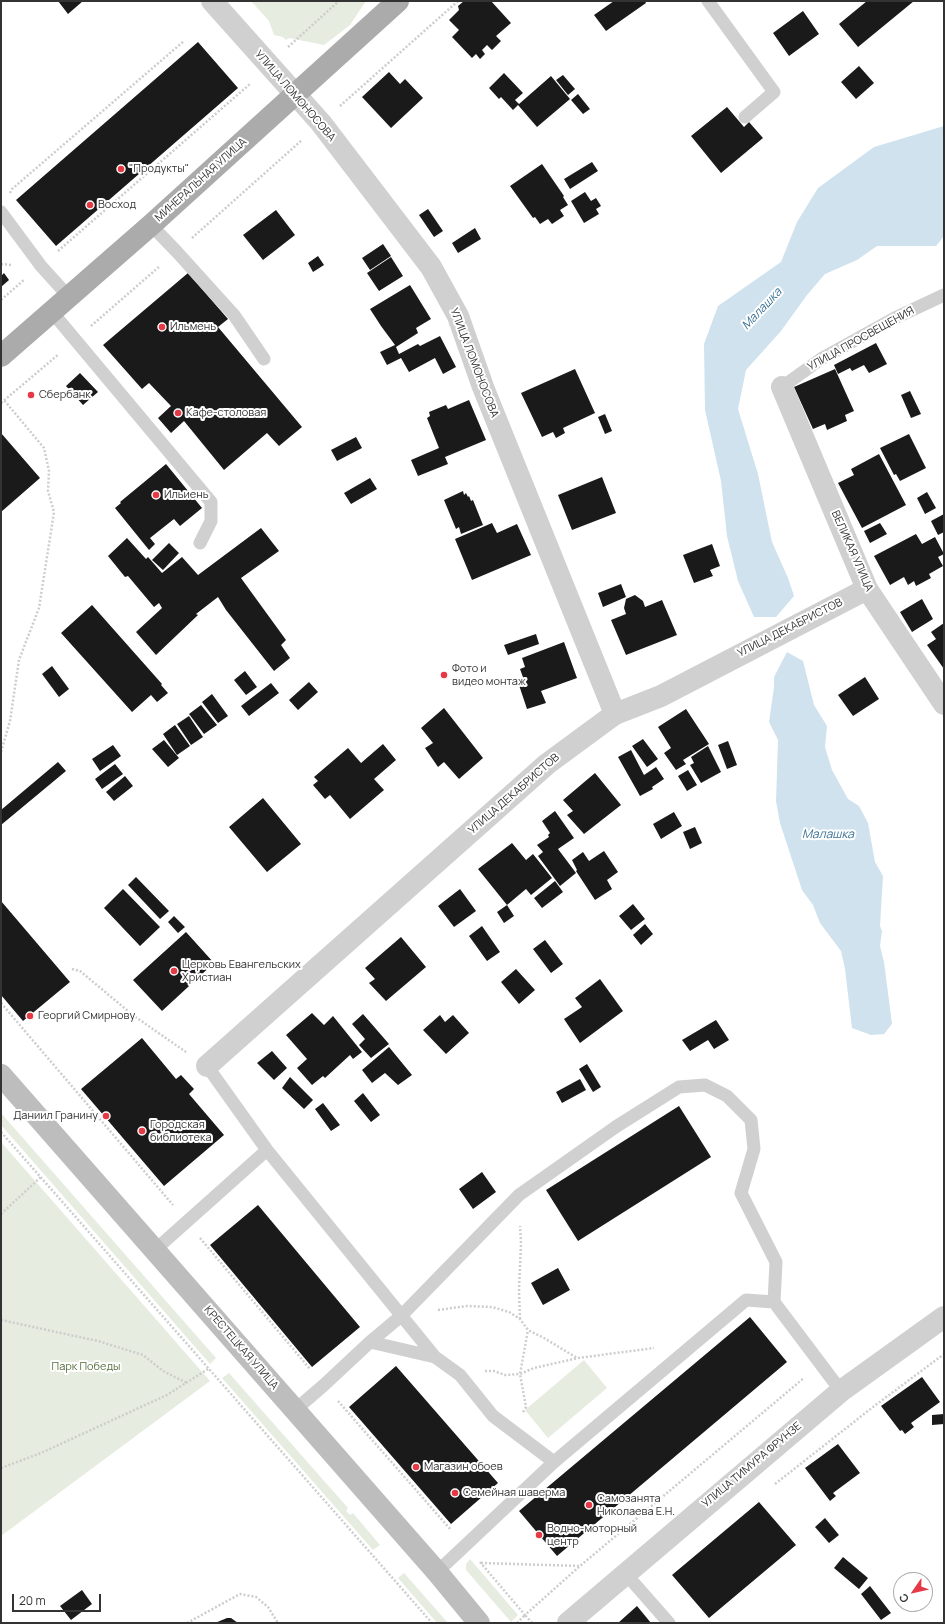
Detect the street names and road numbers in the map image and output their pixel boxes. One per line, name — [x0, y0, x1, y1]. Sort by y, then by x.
street label: УЛИЦА ЛОМОНОСОВА — [252, 48, 338, 144]
street label: МИНЕРАЛЬНАЯ УЛИЦА — [153, 135, 249, 225]
street label: УЛИЦА ПРОСВЕЩЕНИЯ — [805, 304, 917, 374]
street label: УЛИЦА ЛОМОНОСОВА — [447, 306, 501, 420]
street label: ВЕЛИКАЯ УЛИЦА — [828, 509, 876, 593]
street label: УЛИЦА ДЕКАБРИСТОВ — [735, 596, 845, 660]
street label: УЛИЦА ДЕКАБРИСТОВ — [466, 751, 562, 837]
street label: КРЕСТЕЦКАЯ УЛИЦА — [201, 1303, 281, 1393]
street label: УЛИЦА ТИМУРА ФРУНЗЕ — [700, 1420, 804, 1510]

